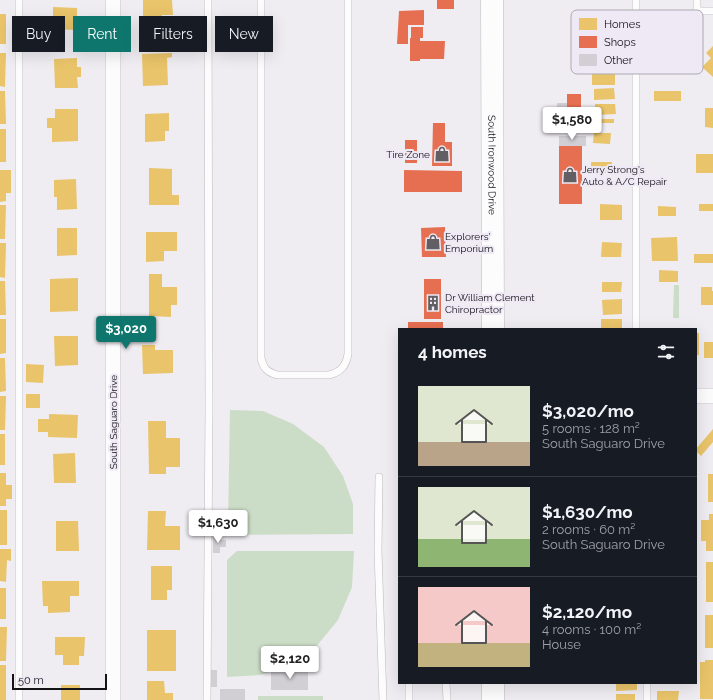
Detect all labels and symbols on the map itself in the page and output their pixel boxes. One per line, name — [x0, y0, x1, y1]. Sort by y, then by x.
legend — [571, 10, 703, 74]
text: Homes — [604, 18, 640, 31]
text: Shops — [604, 36, 636, 49]
text: Other — [604, 54, 633, 67]
pin: $1,580 — [539, 107, 605, 141]
street label: South Ironwood Drive — [487, 115, 498, 215]
shop icon: Tire Zone — [433, 145, 451, 163]
place label: Tire Zone — [386, 149, 430, 160]
place label: Jerry Strong's Auto & A/C Repair — [582, 164, 667, 187]
shop icon: Jerry Strong's Auto & A/C Repair — [561, 166, 579, 184]
place label: Explorers' Emporium — [445, 231, 493, 254]
shop icon: Explorers' Emporium — [424, 233, 442, 251]
place label: Dr William Clement Chiropractor — [445, 292, 535, 315]
building icon: Dr William Clement Chiropractor — [424, 294, 442, 312]
pin: $3,020 — [93, 316, 159, 350]
street label: South Saguaro Drive — [108, 375, 119, 469]
pin: $1,630 — [185, 510, 251, 544]
pin: $2,120 — [257, 646, 323, 680]
scale bar — [12, 672, 107, 691]

